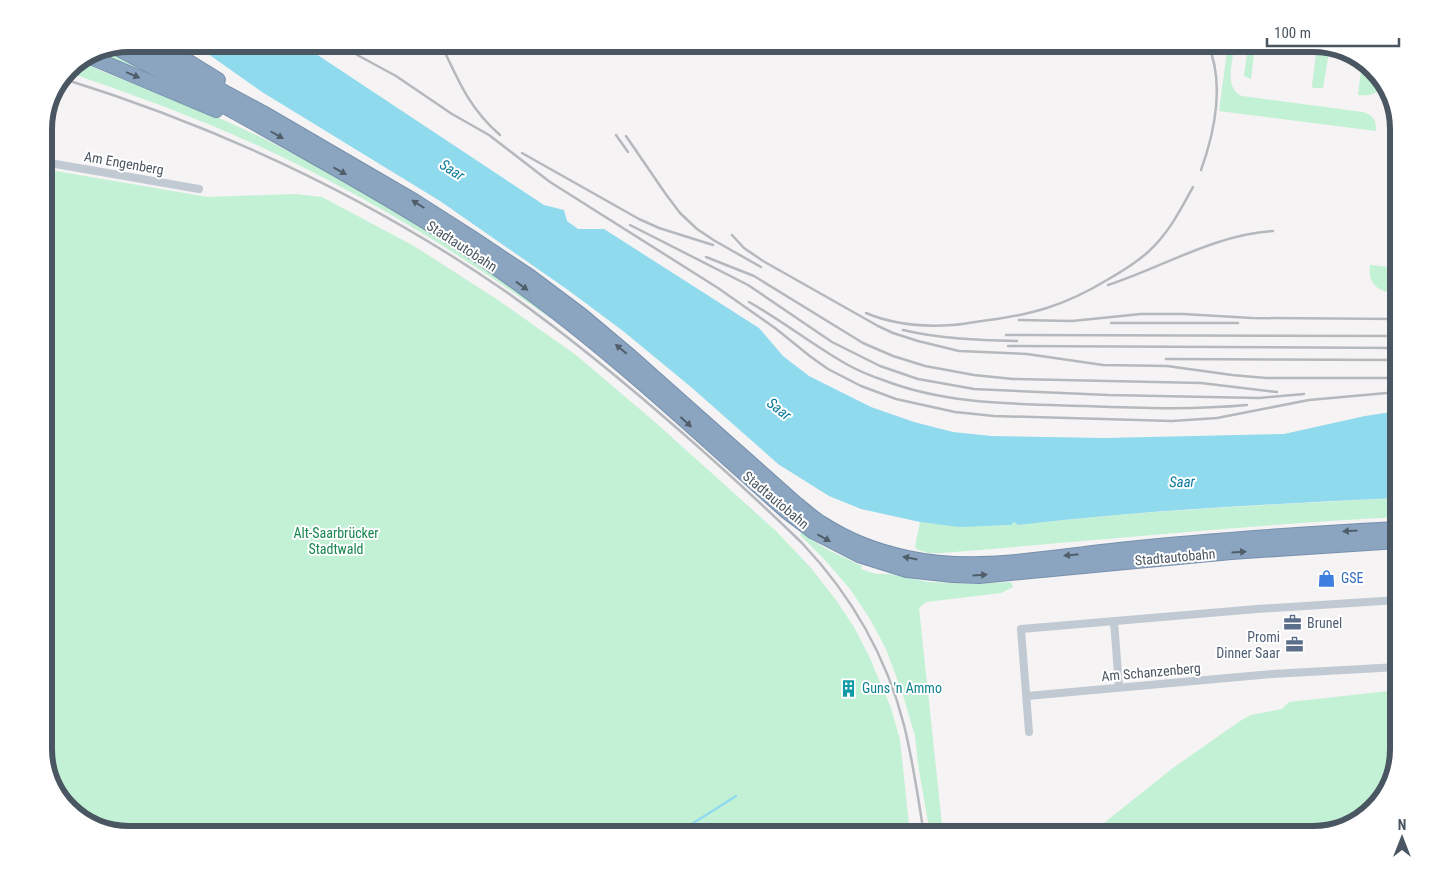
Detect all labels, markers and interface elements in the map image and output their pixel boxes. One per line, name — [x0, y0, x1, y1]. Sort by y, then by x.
scale bar — [1267, 15, 1400, 47]
text: 100 m — [1274, 24, 1311, 42]
one-way arrow — [126, 72, 140, 80]
one-way arrow — [271, 131, 284, 140]
street label: Am Engenberg — [83, 148, 165, 178]
water label: Saar — [436, 155, 468, 185]
one-way arrow — [333, 167, 348, 175]
one-way arrow — [411, 199, 425, 208]
street label: Stadtautobahn — [424, 217, 500, 275]
one-way arrow — [515, 281, 529, 291]
one-way arrow — [615, 344, 627, 355]
water label: Saar — [763, 394, 795, 424]
one-way arrow — [680, 417, 693, 428]
street label: Stadtautobahn — [740, 468, 812, 532]
water label: Saar — [1169, 473, 1196, 491]
park label: Alt-Saarbrücker Stadtwald — [293, 525, 379, 557]
one-way arrow — [1341, 528, 1357, 536]
one-way arrow — [818, 533, 831, 542]
street label: Stadtautobahn — [1134, 546, 1216, 568]
one-way arrow — [1232, 547, 1248, 555]
one-way arrow — [1063, 551, 1079, 559]
one-way arrow — [902, 554, 917, 562]
shop icon: GSE — [1317, 568, 1337, 588]
place label: GSE — [1341, 570, 1364, 586]
one-way arrow — [972, 571, 988, 579]
office icon: Brunel — [1283, 613, 1303, 633]
place label: Brunel — [1307, 615, 1342, 631]
place label: Promi Dinner Saar — [1216, 629, 1280, 661]
office icon: Promi Dinner Saar — [1284, 635, 1304, 655]
street label: Am Schanzenberg — [1101, 660, 1201, 684]
building icon: Guns 'n Ammo — [838, 678, 858, 698]
place label: Guns 'n Ammo — [862, 680, 942, 696]
north arrow — [1377, 813, 1427, 863]
text: N — [1398, 817, 1406, 833]

